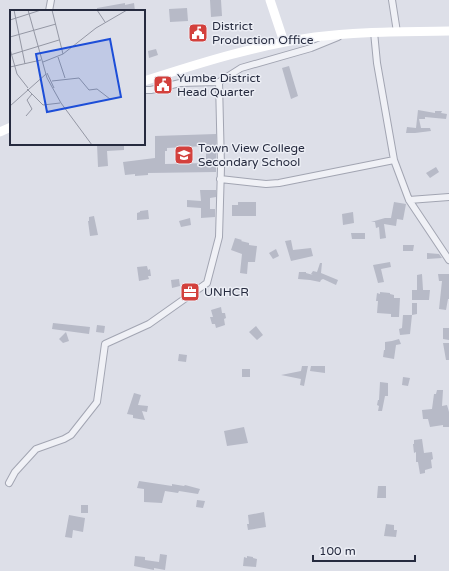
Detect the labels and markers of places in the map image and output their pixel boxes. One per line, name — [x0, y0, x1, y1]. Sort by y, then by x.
place label: District Production Office — [212, 19, 314, 47]
public building icon: District Production Office — [187, 22, 209, 44]
place label: Yumbe District Head Quarter — [177, 71, 261, 99]
public building icon: Yumbe District Head Quarter — [152, 74, 174, 96]
place label: Town View College Secondary School — [198, 141, 305, 169]
school or university icon: Town View College Secondary School — [173, 144, 195, 166]
office icon: UNHCR — [179, 281, 201, 303]
place label: UNHCR — [204, 285, 249, 299]

